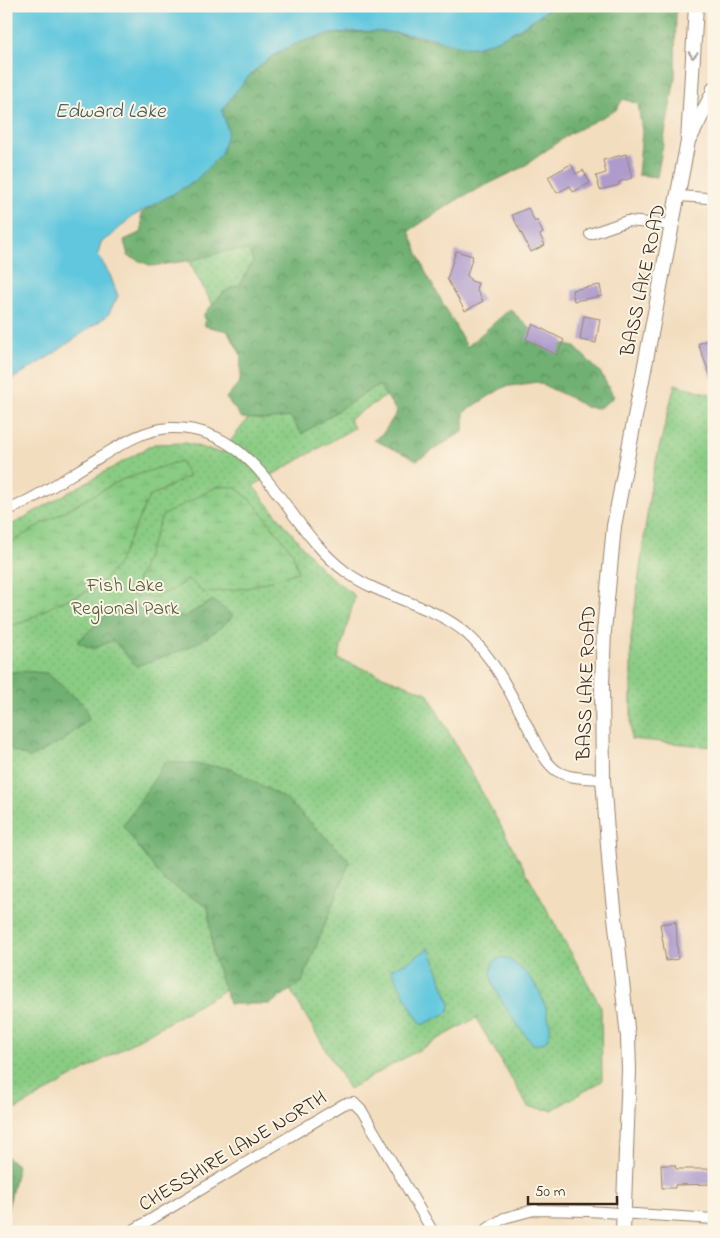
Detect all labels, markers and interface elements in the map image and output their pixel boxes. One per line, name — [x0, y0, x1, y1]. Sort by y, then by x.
one-way arrow — [688, 51, 699, 59]
water label: Edward Lake — [55, 97, 167, 127]
street label: BASS LAKE ROAD — [614, 202, 675, 360]
park label: Fish Lake Regional Park — [71, 572, 179, 625]
street label: BASS LAKE ROAD — [570, 605, 605, 762]
street label: CHESSHIRE LANE NORTH — [134, 1084, 333, 1220]
scale bar — [528, 1173, 616, 1205]
text: 50 m — [535, 1181, 566, 1203]

